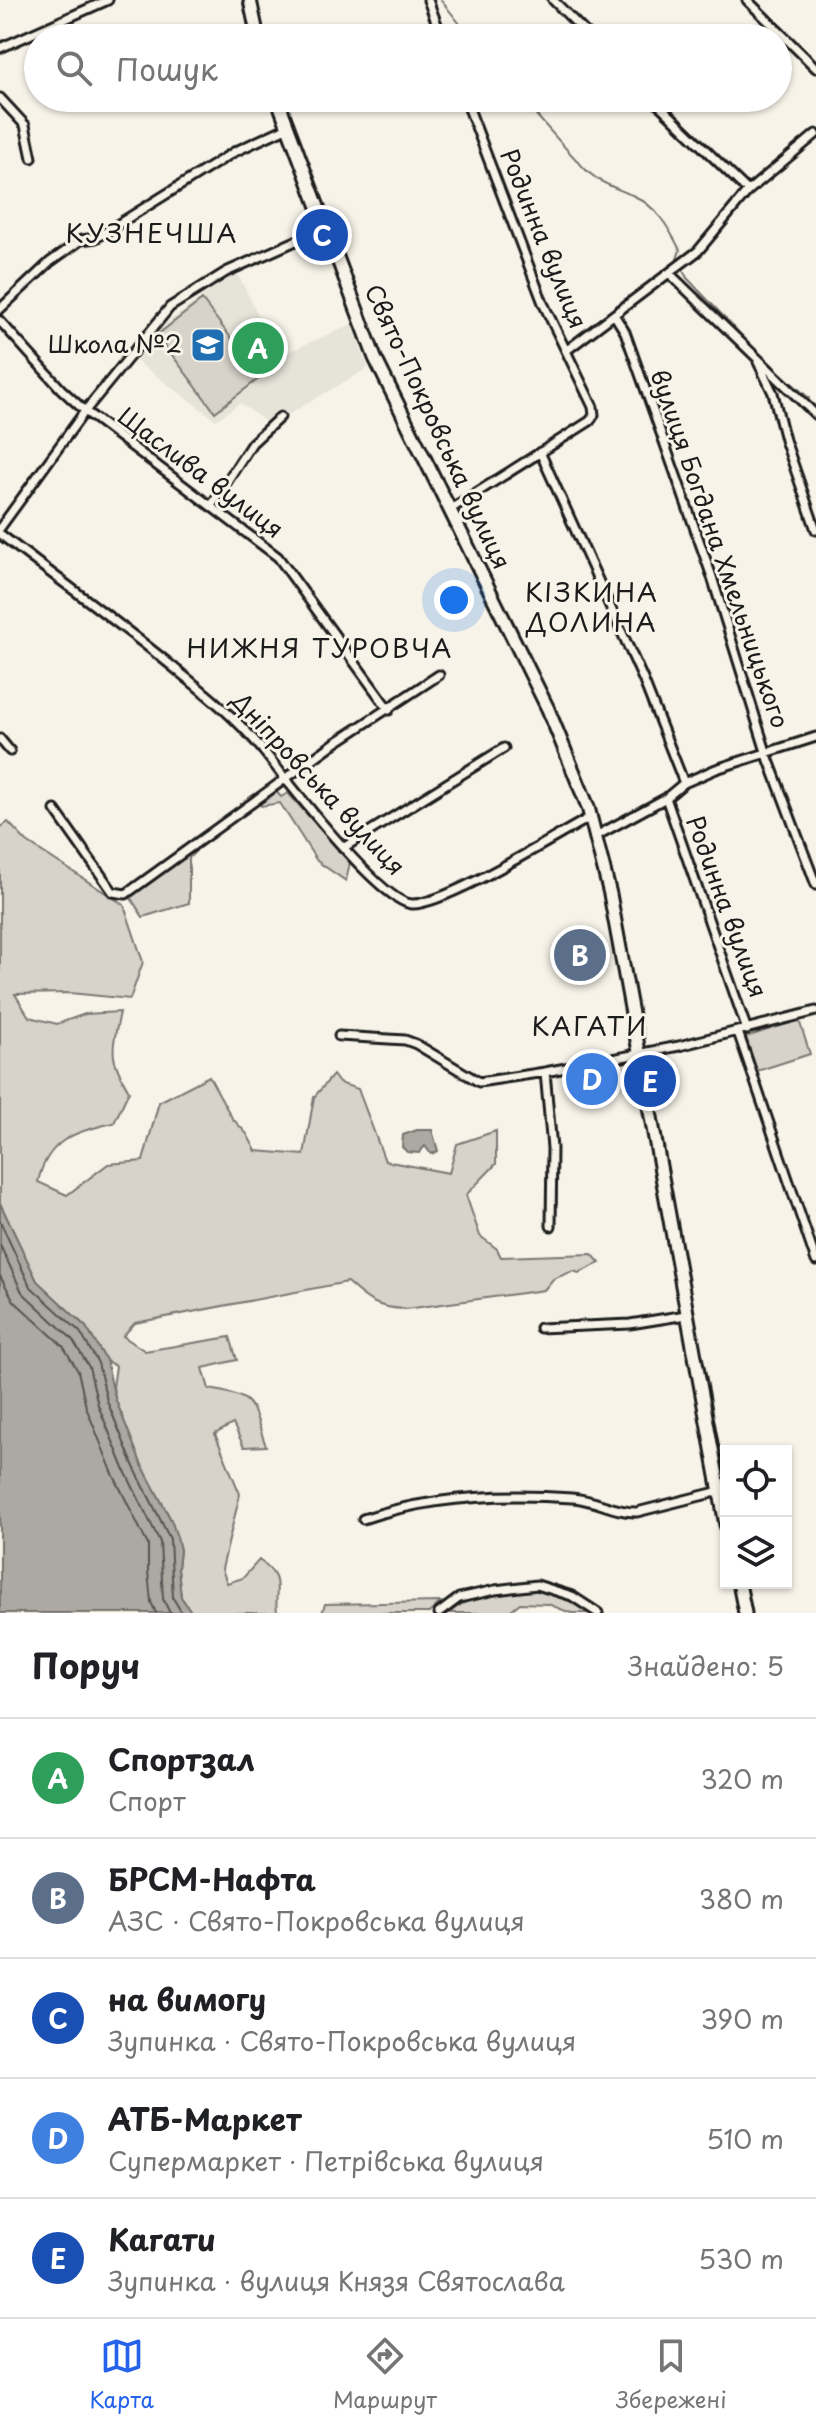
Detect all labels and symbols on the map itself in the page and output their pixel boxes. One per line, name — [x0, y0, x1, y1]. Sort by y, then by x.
street label: Родинна вулиця — [492, 143, 597, 334]
pin: C — [296, 205, 348, 265]
district label: КУЗНЕЧША — [66, 213, 238, 252]
street label: Свято-Покровська вулиця — [357, 278, 521, 575]
pin: A — [232, 318, 284, 378]
place label: Школа №2 — [48, 325, 182, 361]
school or university icon: Школа №2 — [189, 326, 227, 364]
street label: вулиця Богдана Хмельницького — [642, 364, 799, 733]
street label: Щаслива вулиця — [111, 397, 292, 546]
district label: КІЗКИНА ДОЛИНА — [525, 572, 659, 641]
your location — [434, 580, 474, 620]
district label: НИЖНЯ ТУРОВЧА — [186, 628, 454, 667]
street label: Дніпровська вулиця — [224, 682, 414, 883]
street label: Родинна вулиця — [678, 810, 777, 1002]
pin: B — [554, 925, 606, 985]
district label: КАГАТИ — [531, 1006, 649, 1045]
pin: D — [566, 1049, 618, 1109]
pin: E — [624, 1051, 676, 1111]

